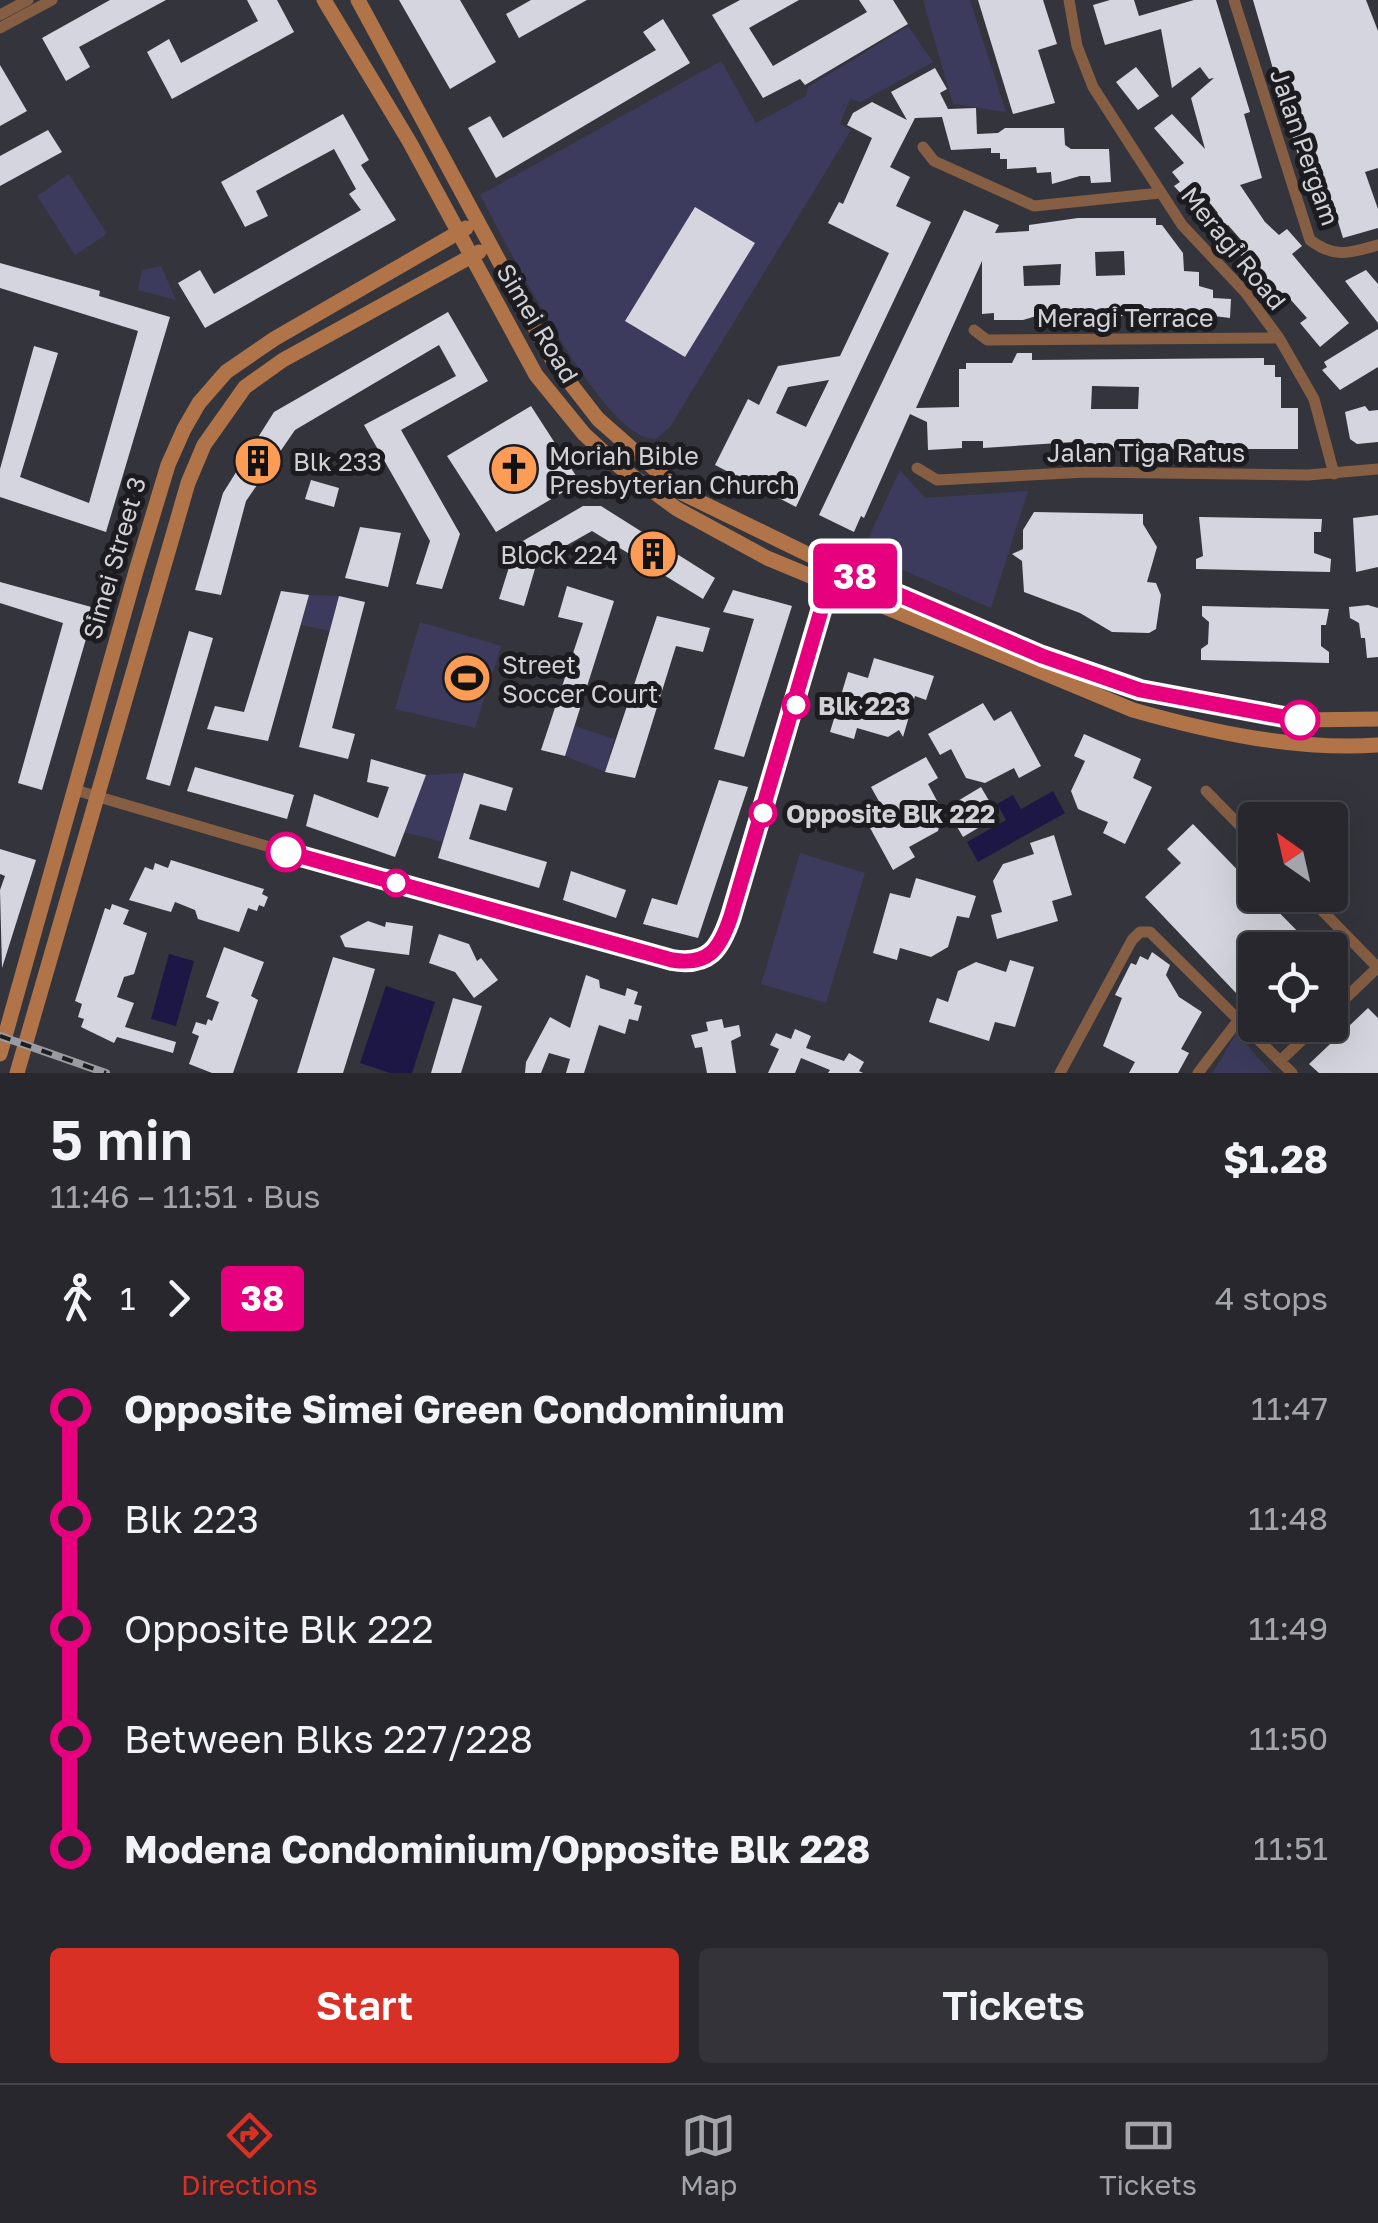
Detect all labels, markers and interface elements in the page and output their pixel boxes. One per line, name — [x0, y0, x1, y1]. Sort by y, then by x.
street label: Jalan Pergam — [1264, 65, 1346, 229]
street label: Meragi Road — [1175, 180, 1293, 316]
street label: Simei Road — [490, 258, 586, 388]
street label: Meragi Terrace — [1036, 302, 1214, 333]
building icon: Blk 233 — [232, 435, 284, 487]
street label: Jalan Tiga Ratus — [1047, 437, 1245, 468]
place label: Moriah Bible Presbyterian Church — [549, 440, 795, 500]
church icon: Moriah Bible Presbyterian Church — [488, 443, 540, 495]
place label: Blk 233 — [293, 446, 382, 477]
street label: Simei Street 3 — [76, 473, 152, 643]
building icon: Block 224 — [627, 528, 679, 580]
place label: Block 224 — [500, 539, 618, 570]
line badge: 38 — [810, 544, 900, 608]
text: 38 — [833, 555, 877, 597]
place label: Street Soccer Court — [502, 649, 658, 709]
sports icon: Street Soccer Court — [441, 652, 493, 704]
place label: Blk 223 — [818, 690, 911, 721]
marker: Blk 223 — [783, 692, 809, 718]
unlabelled marker — [1281, 701, 1319, 739]
place label: Opposite Blk 222 — [786, 798, 995, 829]
marker: Opposite Blk 222 — [750, 800, 776, 826]
north arrow — [1238, 802, 1348, 912]
map controls — [1238, 802, 1348, 1042]
unlabelled marker — [267, 833, 305, 871]
unlabelled marker — [383, 870, 409, 896]
button: locate — [1238, 932, 1348, 1042]
text: 5 min — [50, 1106, 193, 1172]
text: $1.28 — [1223, 1136, 1328, 1181]
text: 11:46 – 11:51 · Bus — [50, 1177, 321, 1215]
icon: walk — [50, 1271, 105, 1326]
icon: forward — [151, 1271, 206, 1326]
text: 38 — [241, 1277, 284, 1319]
text: 1 — [120, 1279, 136, 1317]
text: 4 stops — [1215, 1279, 1328, 1317]
text: Opposite Simei Green Condominium — [124, 1386, 784, 1431]
text: 11:47 — [1251, 1389, 1328, 1427]
text: Blk 223 — [124, 1496, 259, 1541]
text: 11:48 — [1248, 1499, 1328, 1537]
text: Opposite Blk 222 — [124, 1606, 433, 1651]
text: 11:49 — [1248, 1609, 1328, 1647]
text: Between Blks 227/228 — [124, 1716, 533, 1761]
text: 11:50 — [1249, 1719, 1328, 1757]
text: Modena Condominium/Opposite Blk 228 — [124, 1826, 870, 1871]
text: 11:51 — [1253, 1829, 1328, 1867]
button: Start — [50, 1948, 679, 2063]
button: Tickets — [699, 1948, 1328, 2063]
tab: Directions — [181, 2108, 318, 2201]
tab: Map — [680, 2108, 737, 2201]
tab: Tickets — [1099, 2108, 1197, 2201]

